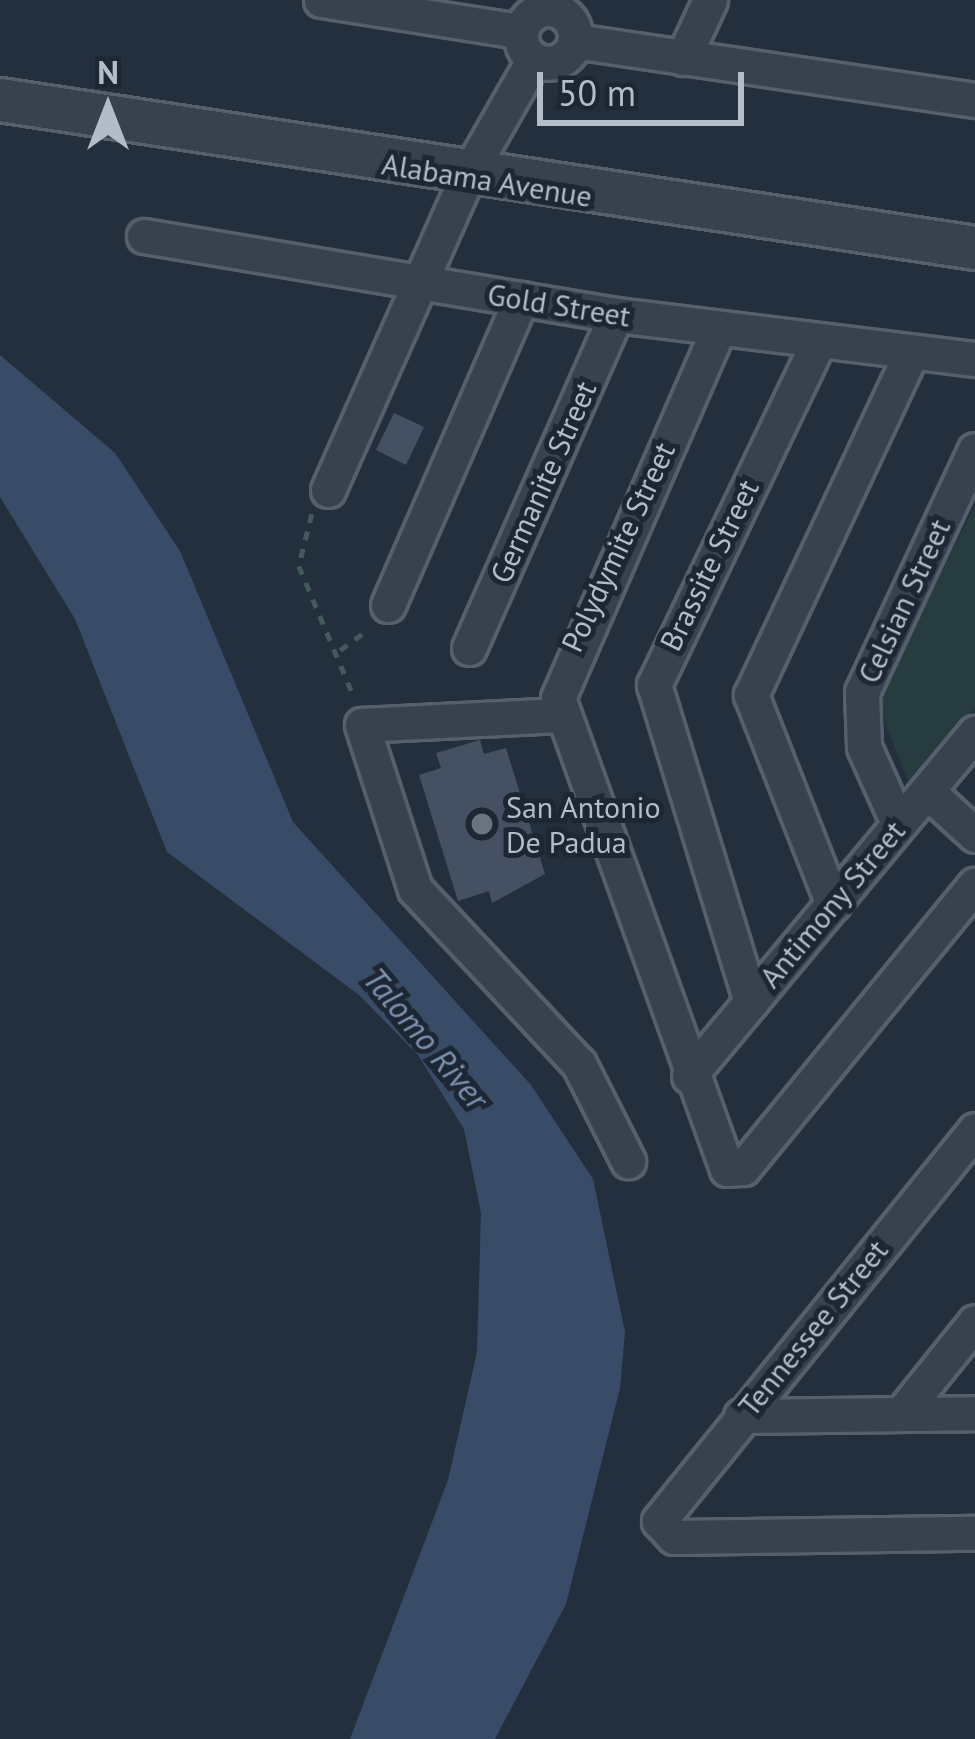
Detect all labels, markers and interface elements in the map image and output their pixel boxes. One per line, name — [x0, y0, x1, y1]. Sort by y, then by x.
north arrow — [48, 48, 168, 168]
scale bar — [543, 48, 750, 122]
text: N — [97, 50, 119, 93]
text: 50 m — [558, 69, 636, 116]
street label: Alabama Avenue — [379, 146, 595, 214]
street label: Gold Street — [485, 276, 633, 334]
street label: Germanite Street — [482, 375, 604, 589]
street label: Polydymite Street — [554, 437, 682, 657]
street label: Brassite Street — [652, 474, 766, 656]
street label: Celsian Street — [850, 513, 958, 689]
place label: San Antonio De Padua — [506, 789, 662, 860]
marker: San Antonio De Padua — [469, 811, 495, 837]
street label: Antimony Street — [751, 813, 913, 995]
water label: Talomo River — [355, 959, 497, 1117]
street label: Tennessee Street — [731, 1233, 895, 1423]

